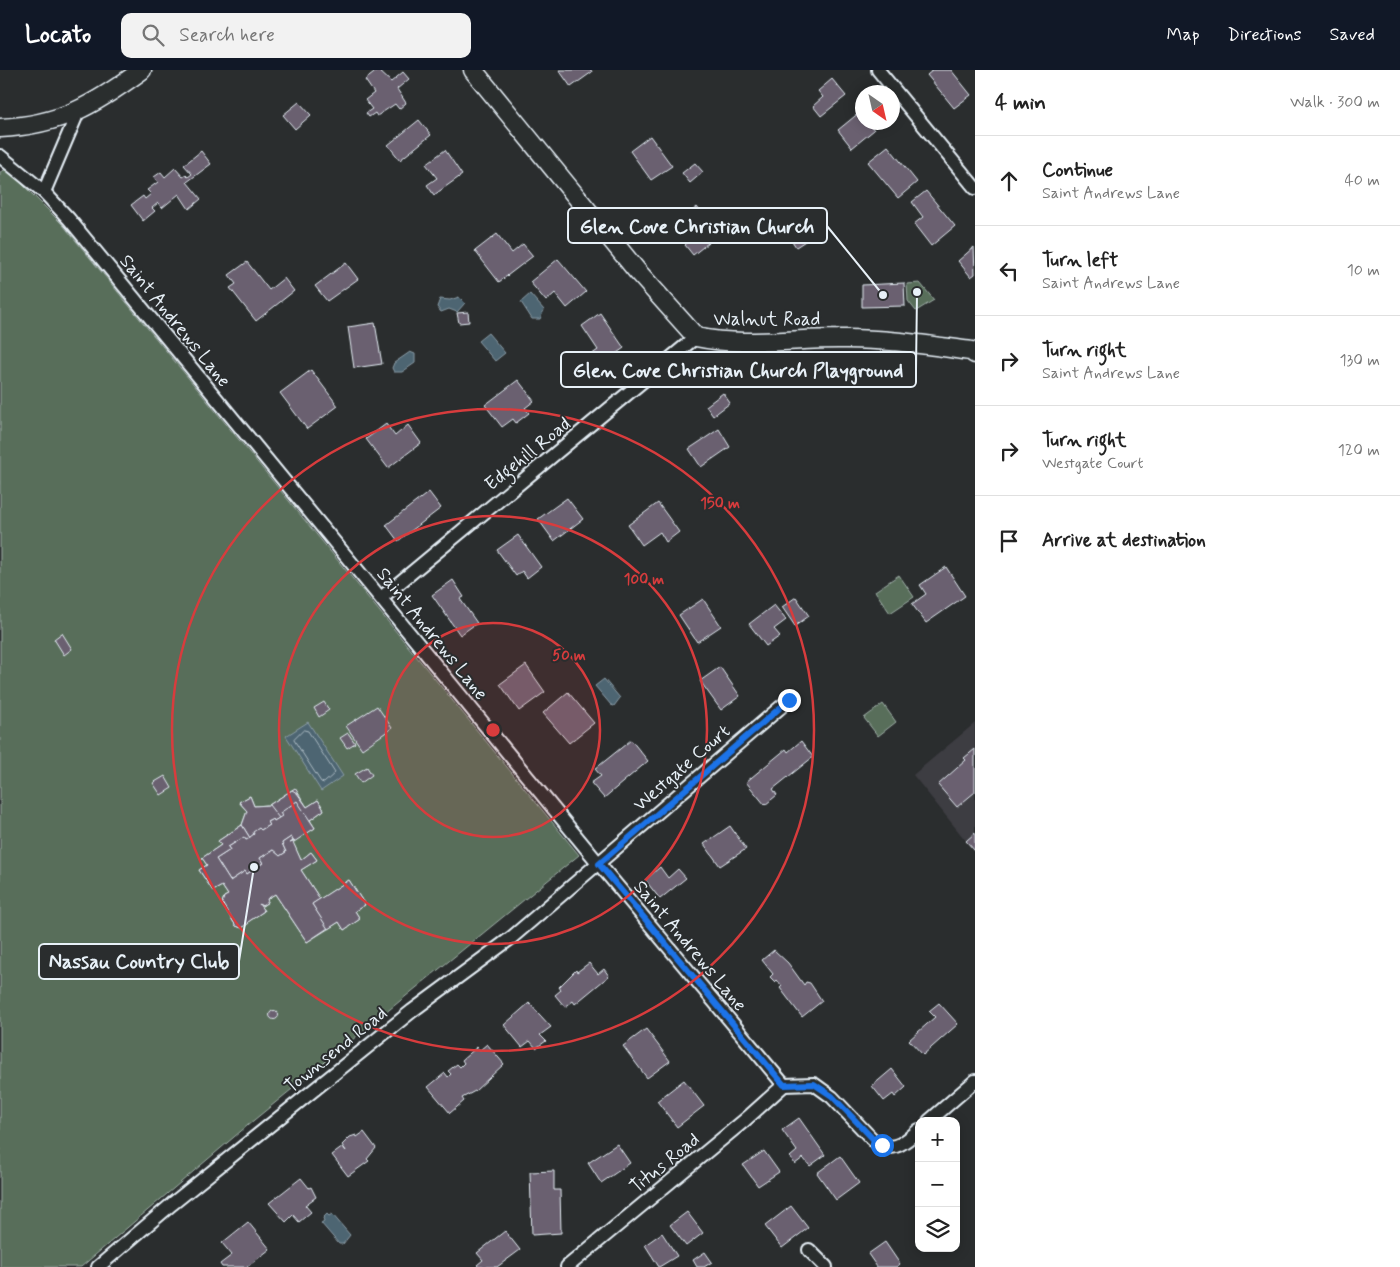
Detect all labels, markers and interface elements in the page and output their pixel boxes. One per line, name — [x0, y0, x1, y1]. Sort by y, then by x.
search box — [121, 13, 471, 58]
text: Locato — [25, 20, 91, 51]
icon: search — [139, 21, 167, 49]
text: Search here — [179, 23, 275, 48]
text: Map — [1167, 23, 1200, 47]
text: Directions — [1228, 23, 1302, 47]
text: Saved — [1330, 23, 1375, 47]
north arrow — [855, 85, 900, 130]
text: 4 min — [995, 89, 1046, 117]
text: Walk · 300 m — [1290, 92, 1380, 113]
text: Continue — [1042, 158, 1113, 183]
icon: ahead — [995, 167, 1023, 195]
text: 40 m — [1344, 170, 1380, 191]
text: Saint Andrews Lane — [1042, 183, 1180, 204]
callout: Glen Cove Christian Church — [568, 208, 827, 243]
text: Glen Cove Christian Church — [580, 214, 815, 241]
text: Turn left — [1042, 248, 1118, 273]
street label: Saint Andrews Lane — [114, 249, 236, 392]
icon: left — [995, 257, 1023, 285]
text: 10 m — [1347, 260, 1380, 281]
text: Saint Andrews Lane — [1042, 273, 1180, 294]
street label: Walnut Road — [713, 307, 821, 332]
text: Turn right — [1042, 338, 1126, 363]
icon: right — [995, 347, 1023, 375]
text: 130 m — [1339, 350, 1380, 371]
callout: Glen Cove Christian Church Playground — [561, 352, 916, 387]
text: Glen Cove Christian Church Playground — [573, 358, 903, 385]
text: Saint Andrews Lane — [1042, 363, 1180, 384]
street label: Edgehill Road — [480, 412, 578, 499]
text: Turn right — [1042, 428, 1126, 453]
icon: right — [995, 437, 1023, 465]
text: 120 m — [1338, 440, 1380, 461]
text: Westgate Court — [1042, 453, 1144, 474]
text: 150 m — [700, 494, 740, 514]
icon: arrive — [995, 527, 1023, 555]
text: Arrive at destination — [1042, 528, 1206, 553]
street label: Saint Andrews Lane — [371, 562, 493, 705]
text: 100 m — [624, 570, 664, 590]
text: 50 m — [552, 646, 586, 666]
route end — [778, 689, 801, 712]
street label: Westgate Court — [628, 719, 736, 818]
centre of rings — [484, 721, 502, 739]
street label: Saint Andrews Lane — [628, 875, 752, 1017]
callout: Nassau Country Club — [39, 944, 239, 979]
text: Nassau Country Club — [49, 949, 229, 976]
street label: Townsend Road — [279, 1001, 392, 1099]
map controls — [915, 1117, 960, 1252]
button: + — [915, 1117, 960, 1162]
street label: Titus Road — [625, 1127, 705, 1199]
route start — [871, 1134, 894, 1157]
button: − — [915, 1162, 960, 1207]
button: layers — [915, 1207, 960, 1252]

